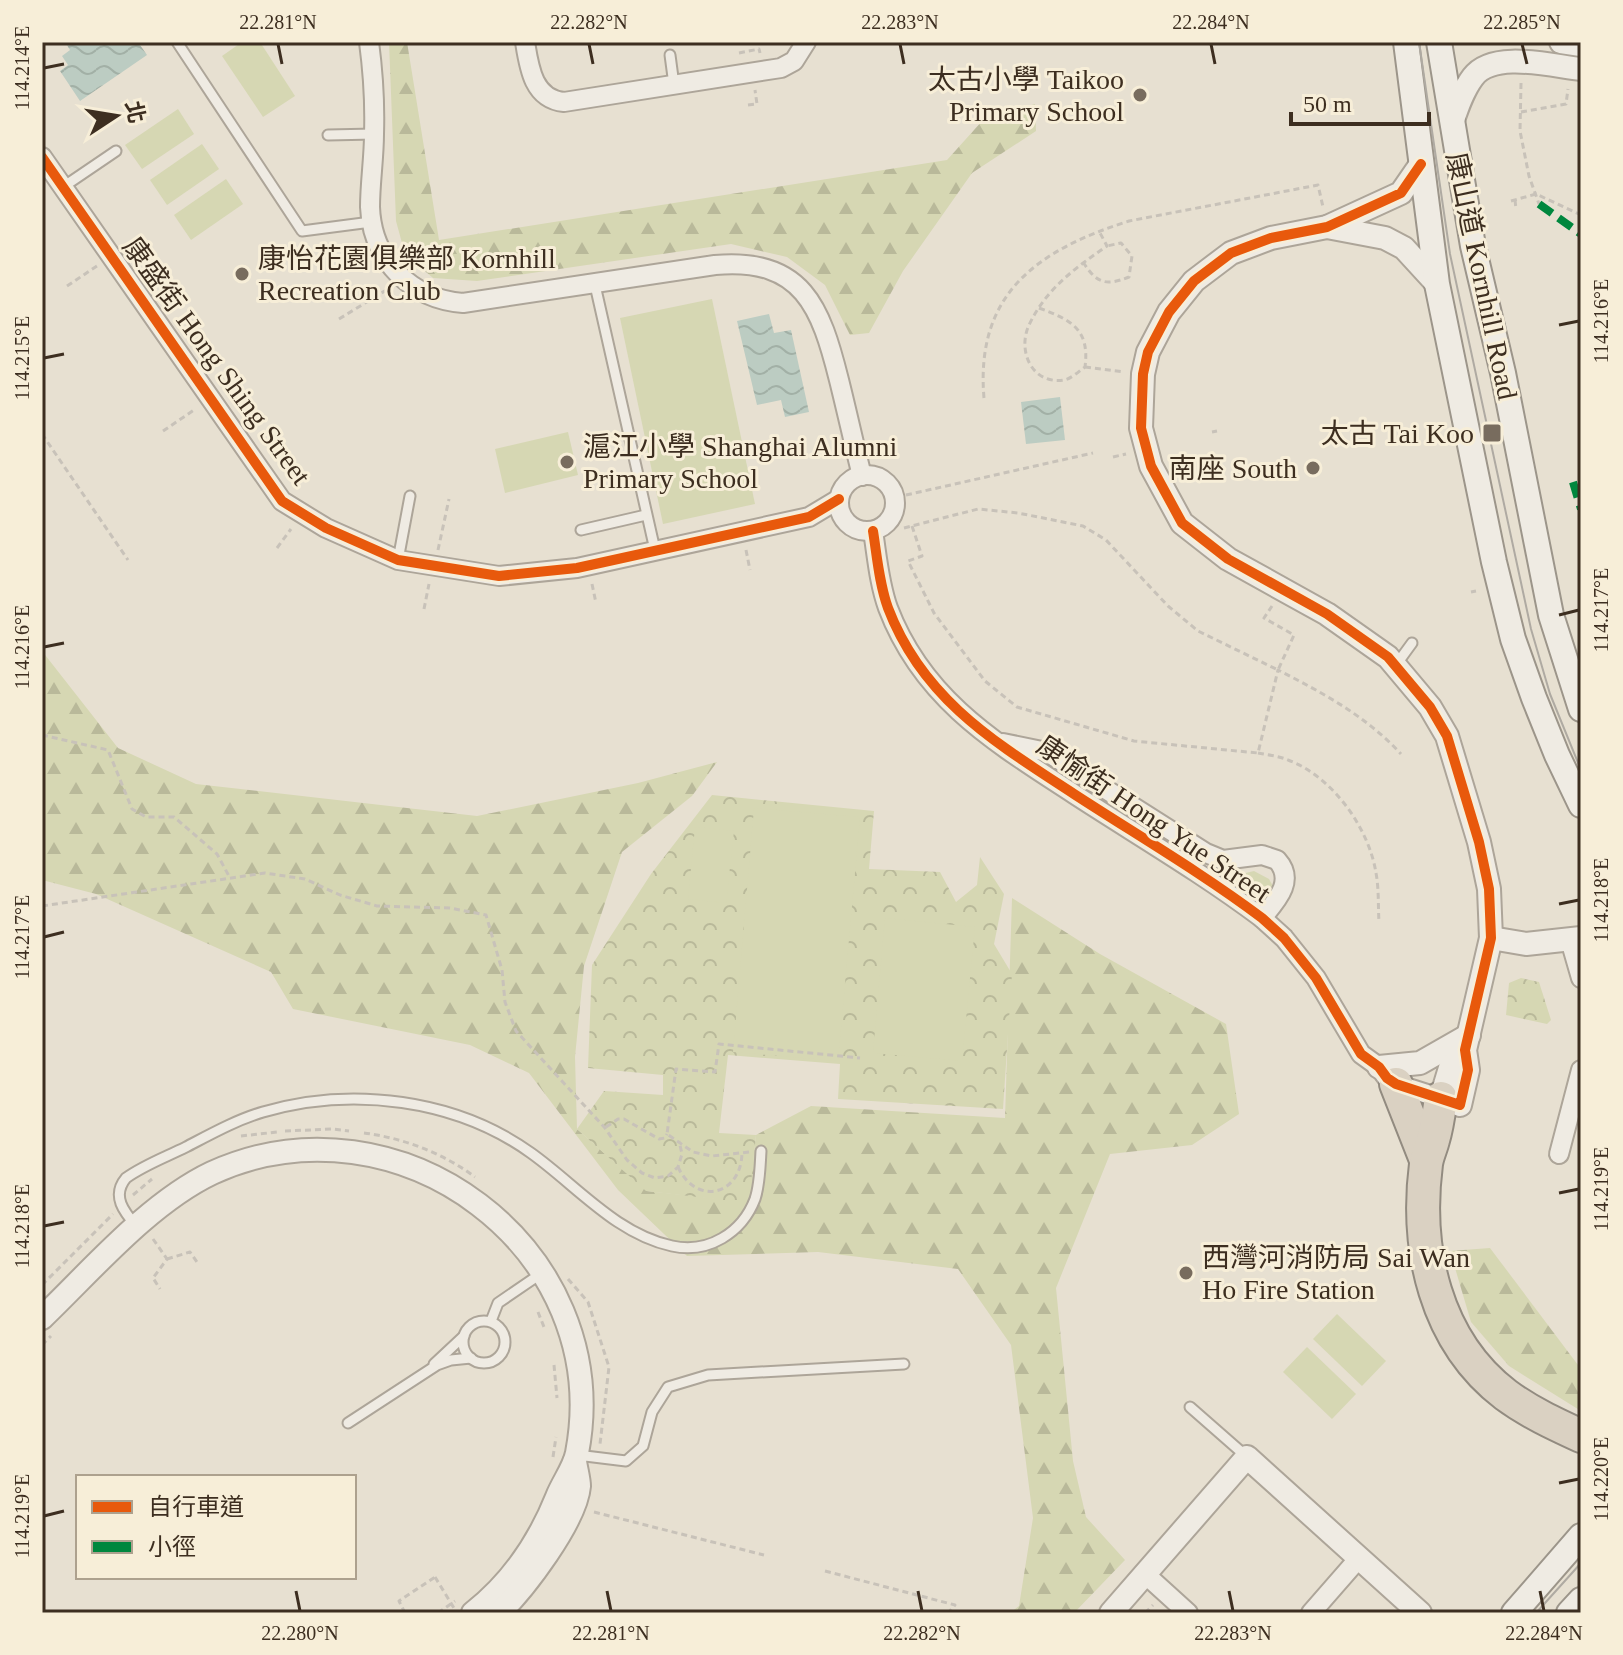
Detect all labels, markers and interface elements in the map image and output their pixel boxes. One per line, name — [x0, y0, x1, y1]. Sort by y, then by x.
text: 22.281°N — [239, 11, 317, 33]
text: 22.282°N — [550, 11, 628, 33]
text: 22.283°N — [861, 11, 939, 33]
text: 22.284°N — [1172, 11, 1250, 33]
text: 22.285°N — [1483, 11, 1561, 33]
text: 114.214°E — [11, 26, 33, 110]
place label: 太古小學 Taikoo Primary School — [928, 64, 1124, 127]
north arrow — [76, 76, 156, 156]
scale bar — [1291, 76, 1429, 126]
marker: 太古小學 Taikoo Primary School — [1131, 86, 1149, 104]
text: 50 m — [1303, 91, 1352, 117]
text: 北 — [121, 99, 150, 125]
street label: 康山道 Kornhill Road — [1441, 150, 1523, 402]
street label: 康盛街 Hong Shing Street — [117, 231, 317, 491]
place label: 康怡花園俱樂部 Kornhill Recreation Club — [258, 243, 556, 306]
marker: 康怡花園俱樂部 Kornhill Recreation Club — [233, 265, 251, 283]
text: 114.216°E — [1590, 279, 1612, 363]
text: 114.215°E — [11, 316, 33, 400]
place label: 太古 Tai Koo — [1320, 418, 1474, 449]
marker: 太古 Tai Koo — [1481, 422, 1503, 444]
place label: 滬江小學 Shanghai Alumni Primary School — [583, 431, 897, 494]
marker: 滬江小學 Shanghai Alumni Primary School — [558, 453, 576, 471]
place label: 南座 South — [1169, 453, 1297, 484]
marker: 南座 South — [1304, 459, 1322, 477]
text: 114.217°E — [1590, 568, 1612, 652]
text: 114.216°E — [11, 605, 33, 689]
street label: 康愉街 Hong Yue Street — [1031, 729, 1277, 909]
text: 114.218°E — [1590, 858, 1612, 942]
text: 114.217°E — [11, 895, 33, 979]
text: 114.219°E — [1590, 1147, 1612, 1231]
text: 114.218°E — [11, 1184, 33, 1268]
place label: 西灣河消防局 Sai Wan Ho Fire Station — [1202, 1242, 1470, 1305]
marker: 西灣河消防局 Sai Wan Ho Fire Station — [1177, 1264, 1195, 1282]
text: 114.220°E — [1590, 1437, 1612, 1521]
text: 114.219°E — [11, 1474, 33, 1558]
legend — [76, 1475, 356, 1579]
text: 自行車道 — [148, 1494, 244, 1520]
text: 小徑 — [148, 1534, 196, 1560]
text: 22.280°N — [261, 1622, 339, 1644]
text: 22.281°N — [572, 1622, 650, 1644]
text: 22.282°N — [883, 1622, 961, 1644]
text: 22.283°N — [1194, 1622, 1272, 1644]
text: 22.284°N — [1505, 1622, 1583, 1644]

